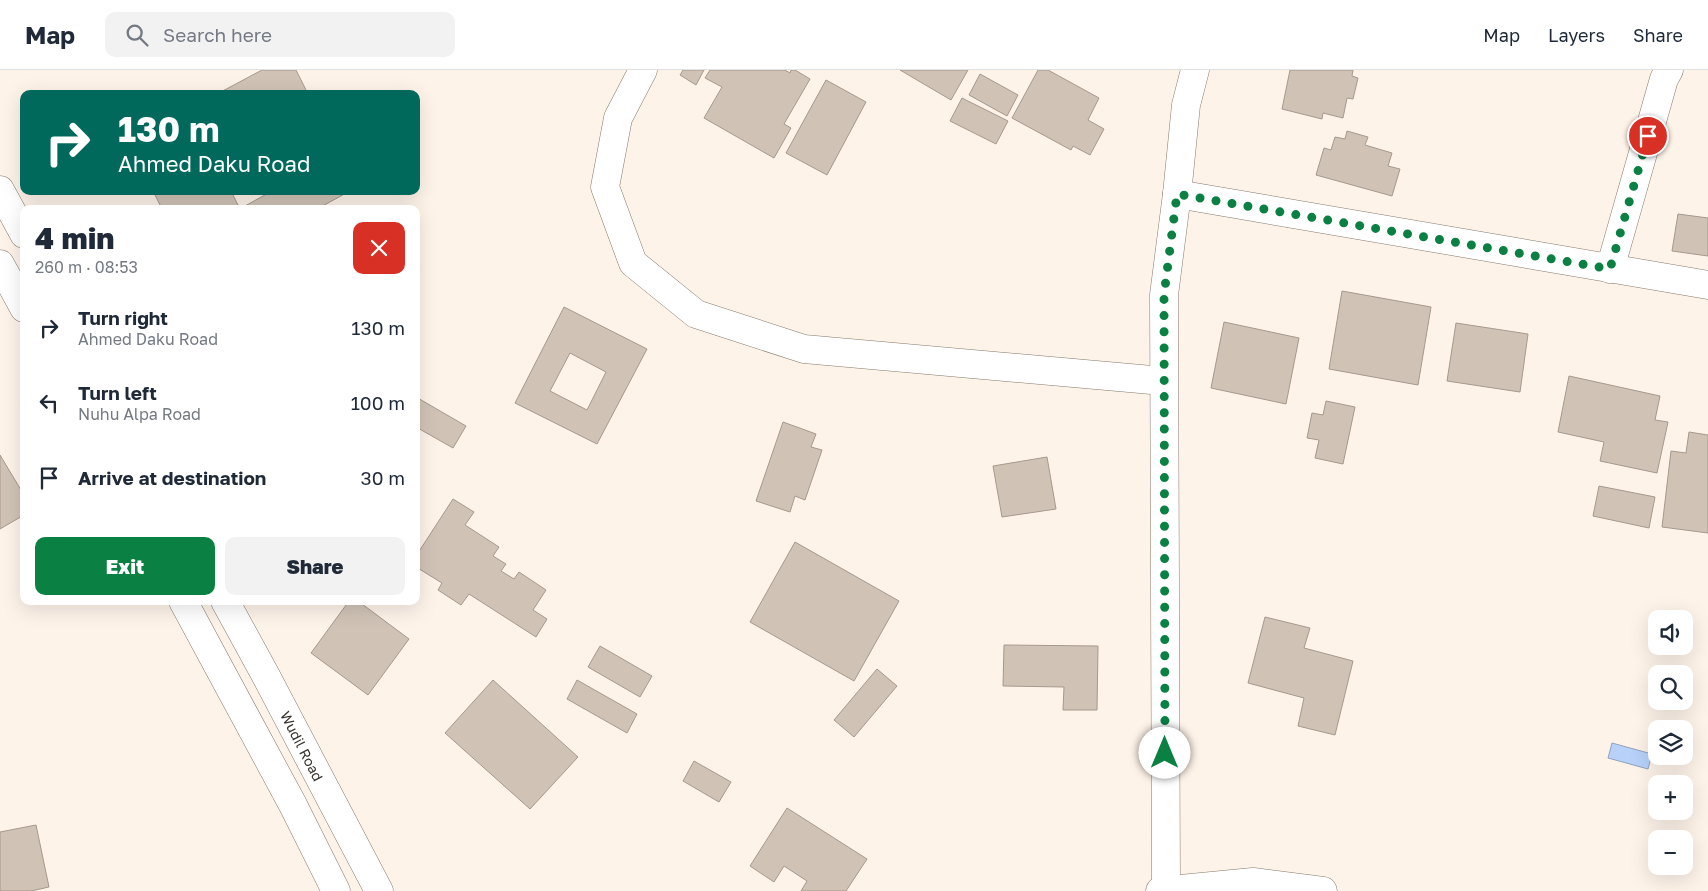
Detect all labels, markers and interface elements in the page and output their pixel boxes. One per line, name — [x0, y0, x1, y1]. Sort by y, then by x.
search box — [105, 12, 455, 57]
text: Map — [25, 20, 75, 49]
icon: search — [123, 21, 151, 49]
text: Search here — [163, 23, 272, 46]
text: Map — [1483, 24, 1520, 46]
text: Layers — [1548, 24, 1605, 46]
text: Share — [1633, 24, 1683, 46]
text: 130 m — [118, 108, 220, 150]
icon: right — [35, 110, 100, 175]
pin — [1627, 115, 1669, 157]
icon: arrive — [1634, 122, 1662, 150]
text: Ahmed Daku Road — [118, 150, 311, 177]
text: 4 min — [35, 220, 114, 256]
button: close — [353, 222, 405, 274]
text: 260 m · 08:53 — [35, 257, 138, 277]
text: Turn right — [78, 306, 168, 329]
icon: right — [35, 314, 63, 342]
text: 130 m — [351, 316, 405, 339]
text: Ahmed Daku Road — [78, 329, 218, 349]
text: Turn left — [78, 381, 157, 404]
icon: left — [35, 389, 63, 417]
text: 100 m — [351, 391, 405, 414]
text: Nuhu Alpa Road — [78, 404, 201, 424]
icon: arrive — [35, 464, 63, 492]
text: Arrive at destination — [78, 466, 266, 489]
text: 30 m — [361, 466, 405, 489]
button: Exit — [35, 537, 215, 595]
button: Share — [225, 537, 405, 595]
map controls — [1648, 610, 1693, 875]
button: sound — [1648, 610, 1693, 655]
button: search — [1648, 665, 1693, 710]
street label: Wudil Road — [277, 708, 327, 784]
button: layers — [1648, 720, 1693, 765]
position arrow — [1138, 726, 1190, 778]
button: + — [1648, 775, 1693, 820]
button: − — [1648, 830, 1693, 875]

